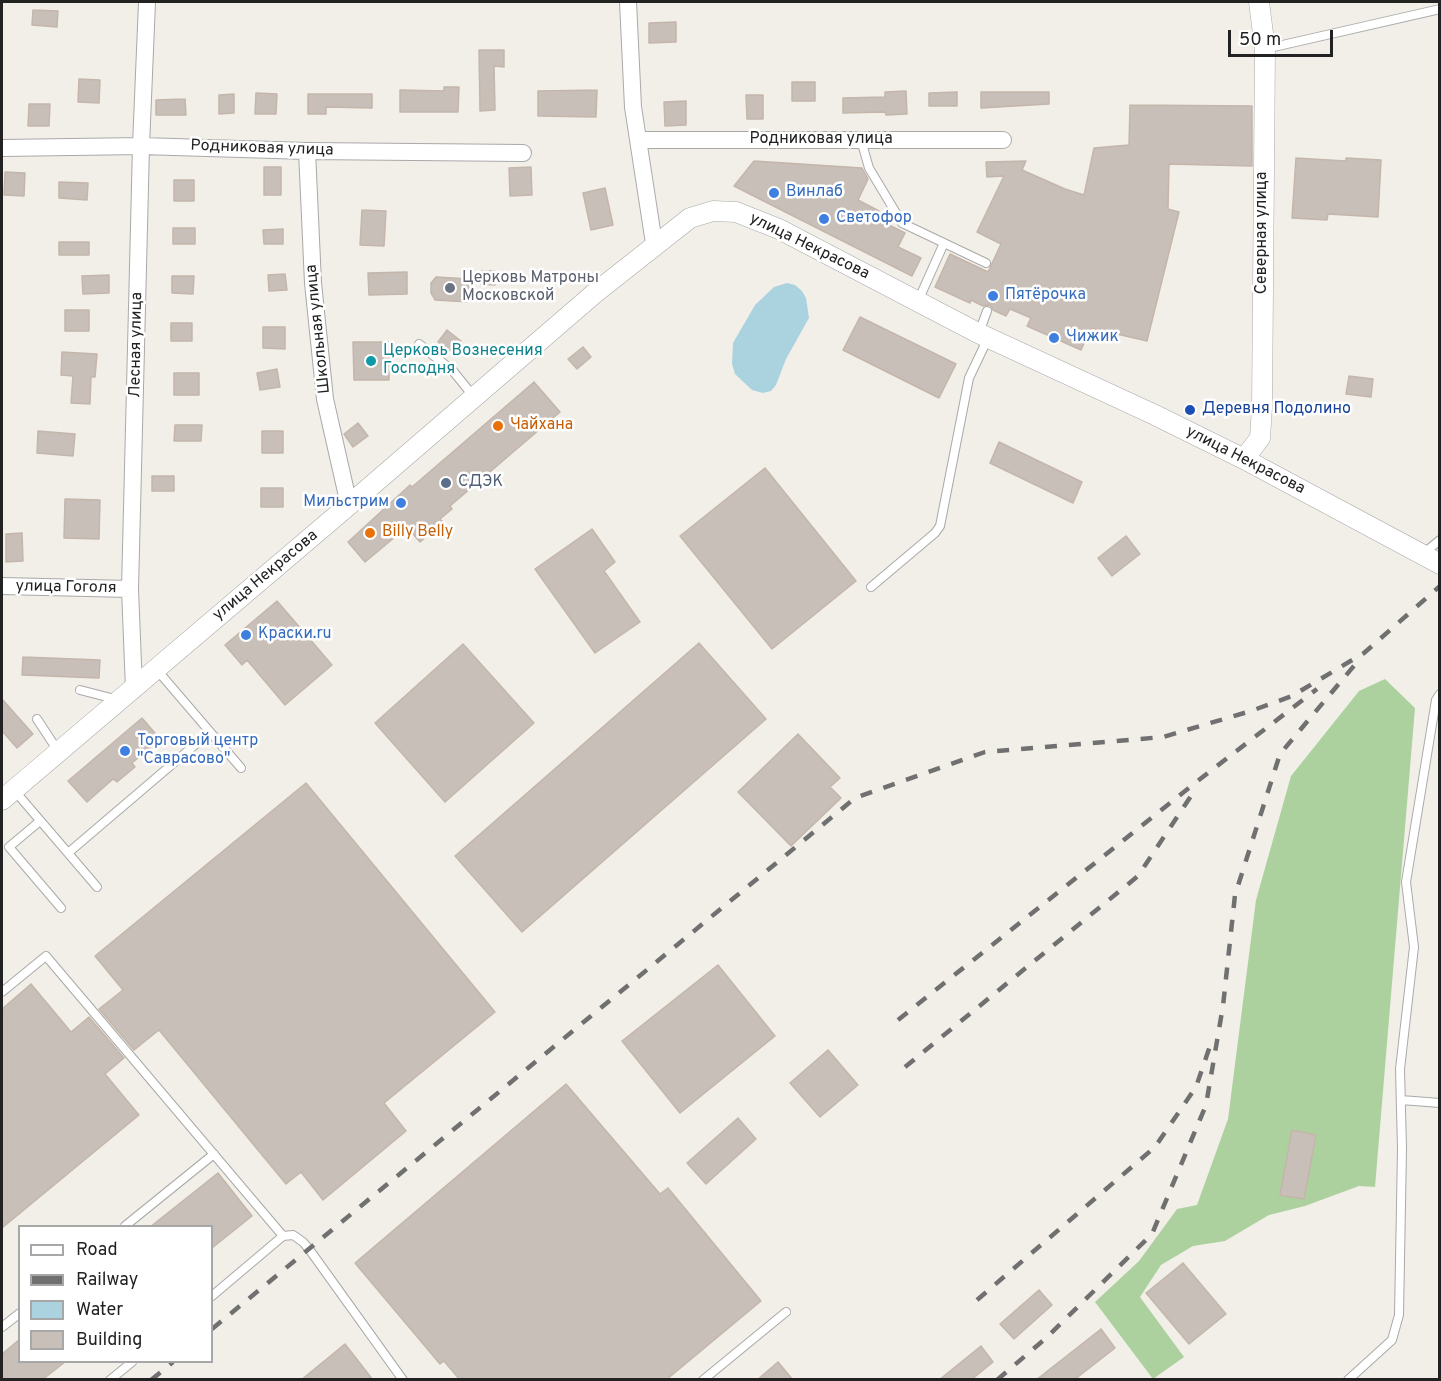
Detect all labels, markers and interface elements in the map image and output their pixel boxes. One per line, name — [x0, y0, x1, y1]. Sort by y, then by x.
scale bar — [1231, 18, 1336, 56]
text: 50 m — [1239, 29, 1281, 52]
street label: Родниковая улица — [749, 130, 893, 150]
street label: Родниковая улица — [190, 137, 334, 161]
street label: Северная улица — [1253, 172, 1273, 294]
place label: Винлаб — [786, 183, 843, 203]
marker: Винлаб — [767, 186, 781, 200]
place label: Светофор — [836, 209, 912, 229]
street label: улица Некрасова — [746, 210, 872, 284]
marker: Светофор — [817, 212, 831, 226]
street label: Школьная улица — [303, 263, 335, 395]
place label: Церковь Матроны Московской — [462, 269, 599, 307]
marker: Церковь Матроны Московской — [443, 281, 457, 295]
place label: Пятёрочка — [1005, 286, 1086, 306]
marker: Пятёрочка — [986, 289, 1000, 303]
street label: Лесная улица — [126, 292, 148, 398]
place label: Чижик — [1066, 328, 1119, 348]
marker: Чижик — [1047, 331, 1061, 345]
place label: Церковь Вознесения Господня — [383, 342, 543, 380]
marker: Церковь Вознесения Господня — [364, 354, 378, 368]
place label: Деревня Подолино — [1202, 400, 1351, 420]
marker: Деревня Подолино — [1183, 403, 1197, 417]
place label: Чайхана — [510, 416, 573, 436]
marker: Чайхана — [491, 419, 505, 433]
street label: улица Некрасова — [1182, 423, 1308, 499]
place label: СДЭК — [458, 473, 503, 493]
marker: СДЭК — [439, 476, 453, 490]
place label: Мильстрим — [303, 493, 389, 513]
marker: Мильстрим — [394, 496, 408, 510]
place label: Billy Belly — [382, 523, 453, 543]
marker: Billy Belly — [363, 526, 377, 540]
street label: улица Некрасова — [210, 527, 322, 625]
street label: улица Гоголя — [15, 578, 117, 598]
place label: Краски.ru — [258, 625, 331, 645]
marker: Краски.ru — [239, 628, 253, 642]
place label: Торговый центр "Саврасово" — [137, 732, 258, 770]
marker: Торговый центр "Саврасово" — [118, 744, 132, 758]
legend — [18, 1225, 213, 1363]
text: Road — [76, 1239, 118, 1262]
text: Railway — [76, 1269, 138, 1292]
text: Water — [76, 1299, 123, 1322]
text: Building — [76, 1329, 142, 1352]

